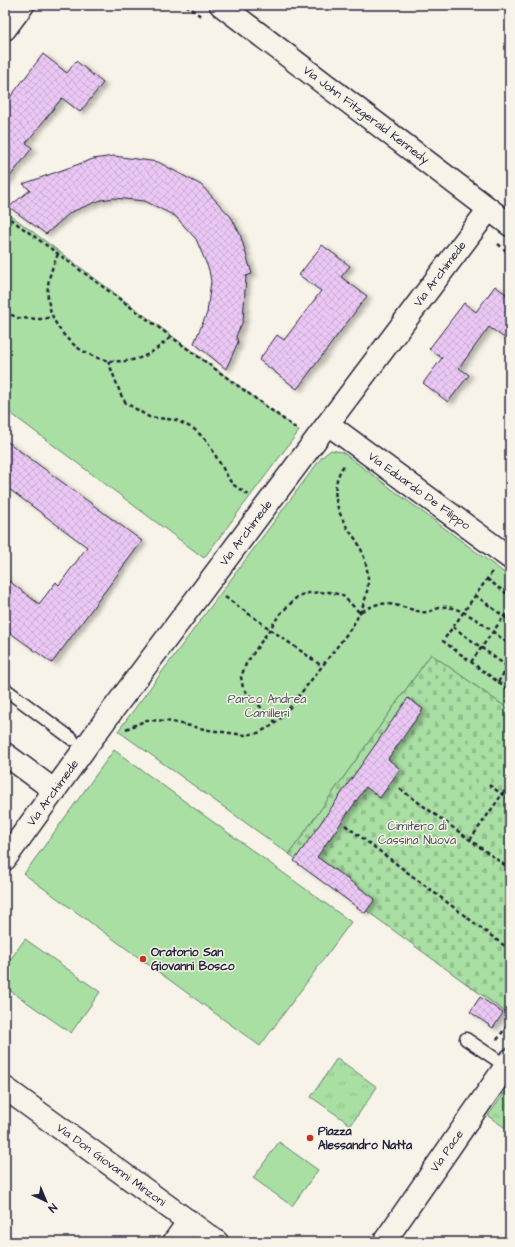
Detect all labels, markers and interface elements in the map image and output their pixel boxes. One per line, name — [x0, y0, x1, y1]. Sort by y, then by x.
street label: Via John Fitzgerald Kennedy — [299, 62, 433, 169]
street label: Via Archimede — [410, 237, 471, 310]
street label: Via Eduardo De Filippo — [364, 448, 474, 534]
street label: Via Archimede — [216, 496, 277, 569]
park label: Parco Andrea Camilleri — [228, 691, 306, 722]
street label: Via Archimede — [23, 756, 83, 830]
park label: Cimitero di Cassina Nuova — [378, 818, 456, 849]
place label: Oratorio San Giovanni Bosco — [151, 944, 235, 975]
marker: Oratorio San Giovanni Bosco — [138, 954, 148, 964]
street label: Via Don Giovanni Minzoni — [53, 1119, 169, 1211]
place label: Piazza Alessandro Natta — [318, 1123, 413, 1154]
street label: Via Pace — [426, 1126, 468, 1176]
marker: Piazza Alessandro Natta — [305, 1133, 315, 1143]
north arrow — [26, 1181, 66, 1221]
text: N — [45, 1200, 60, 1216]

